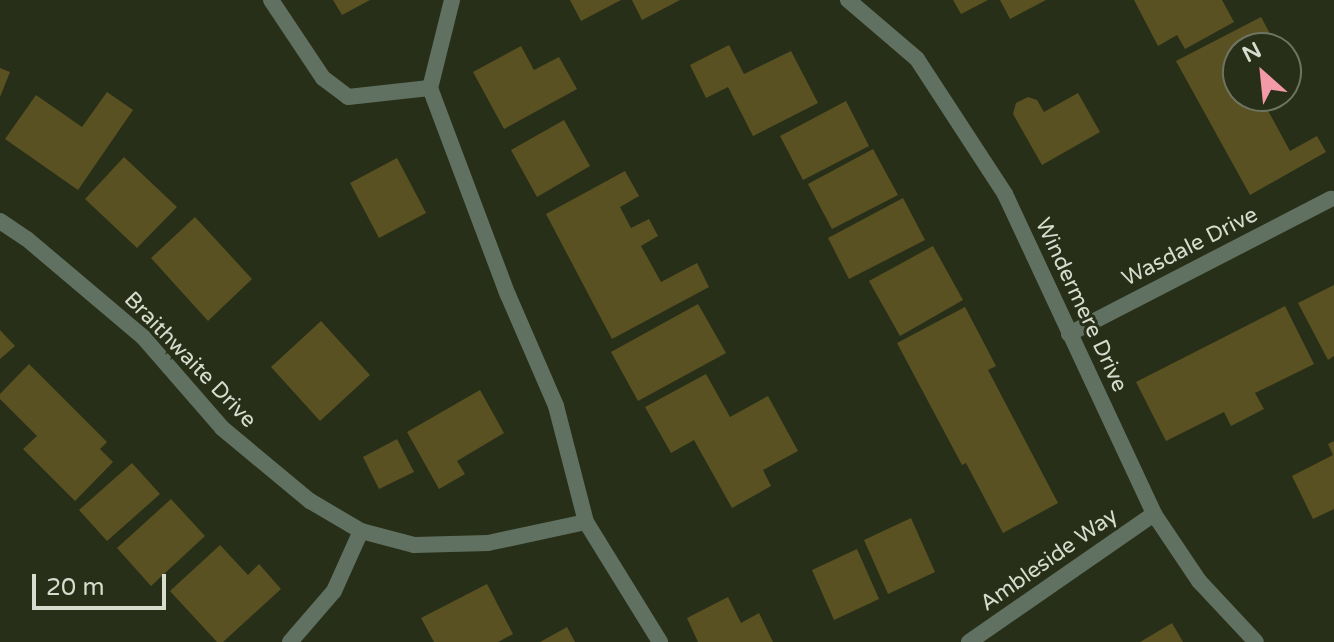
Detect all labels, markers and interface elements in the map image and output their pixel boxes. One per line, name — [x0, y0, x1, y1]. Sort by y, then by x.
north arrow — [1222, 32, 1302, 112]
text: N — [1238, 37, 1266, 68]
street label: Wasdale Drive — [1118, 202, 1262, 292]
street label: Windermere Drive — [1029, 214, 1133, 396]
street label: Braithwaite Drive — [118, 287, 262, 433]
street label: Ambleside Way — [975, 503, 1123, 617]
scale bar — [36, 558, 170, 608]
text: 20 m — [46, 573, 104, 602]

